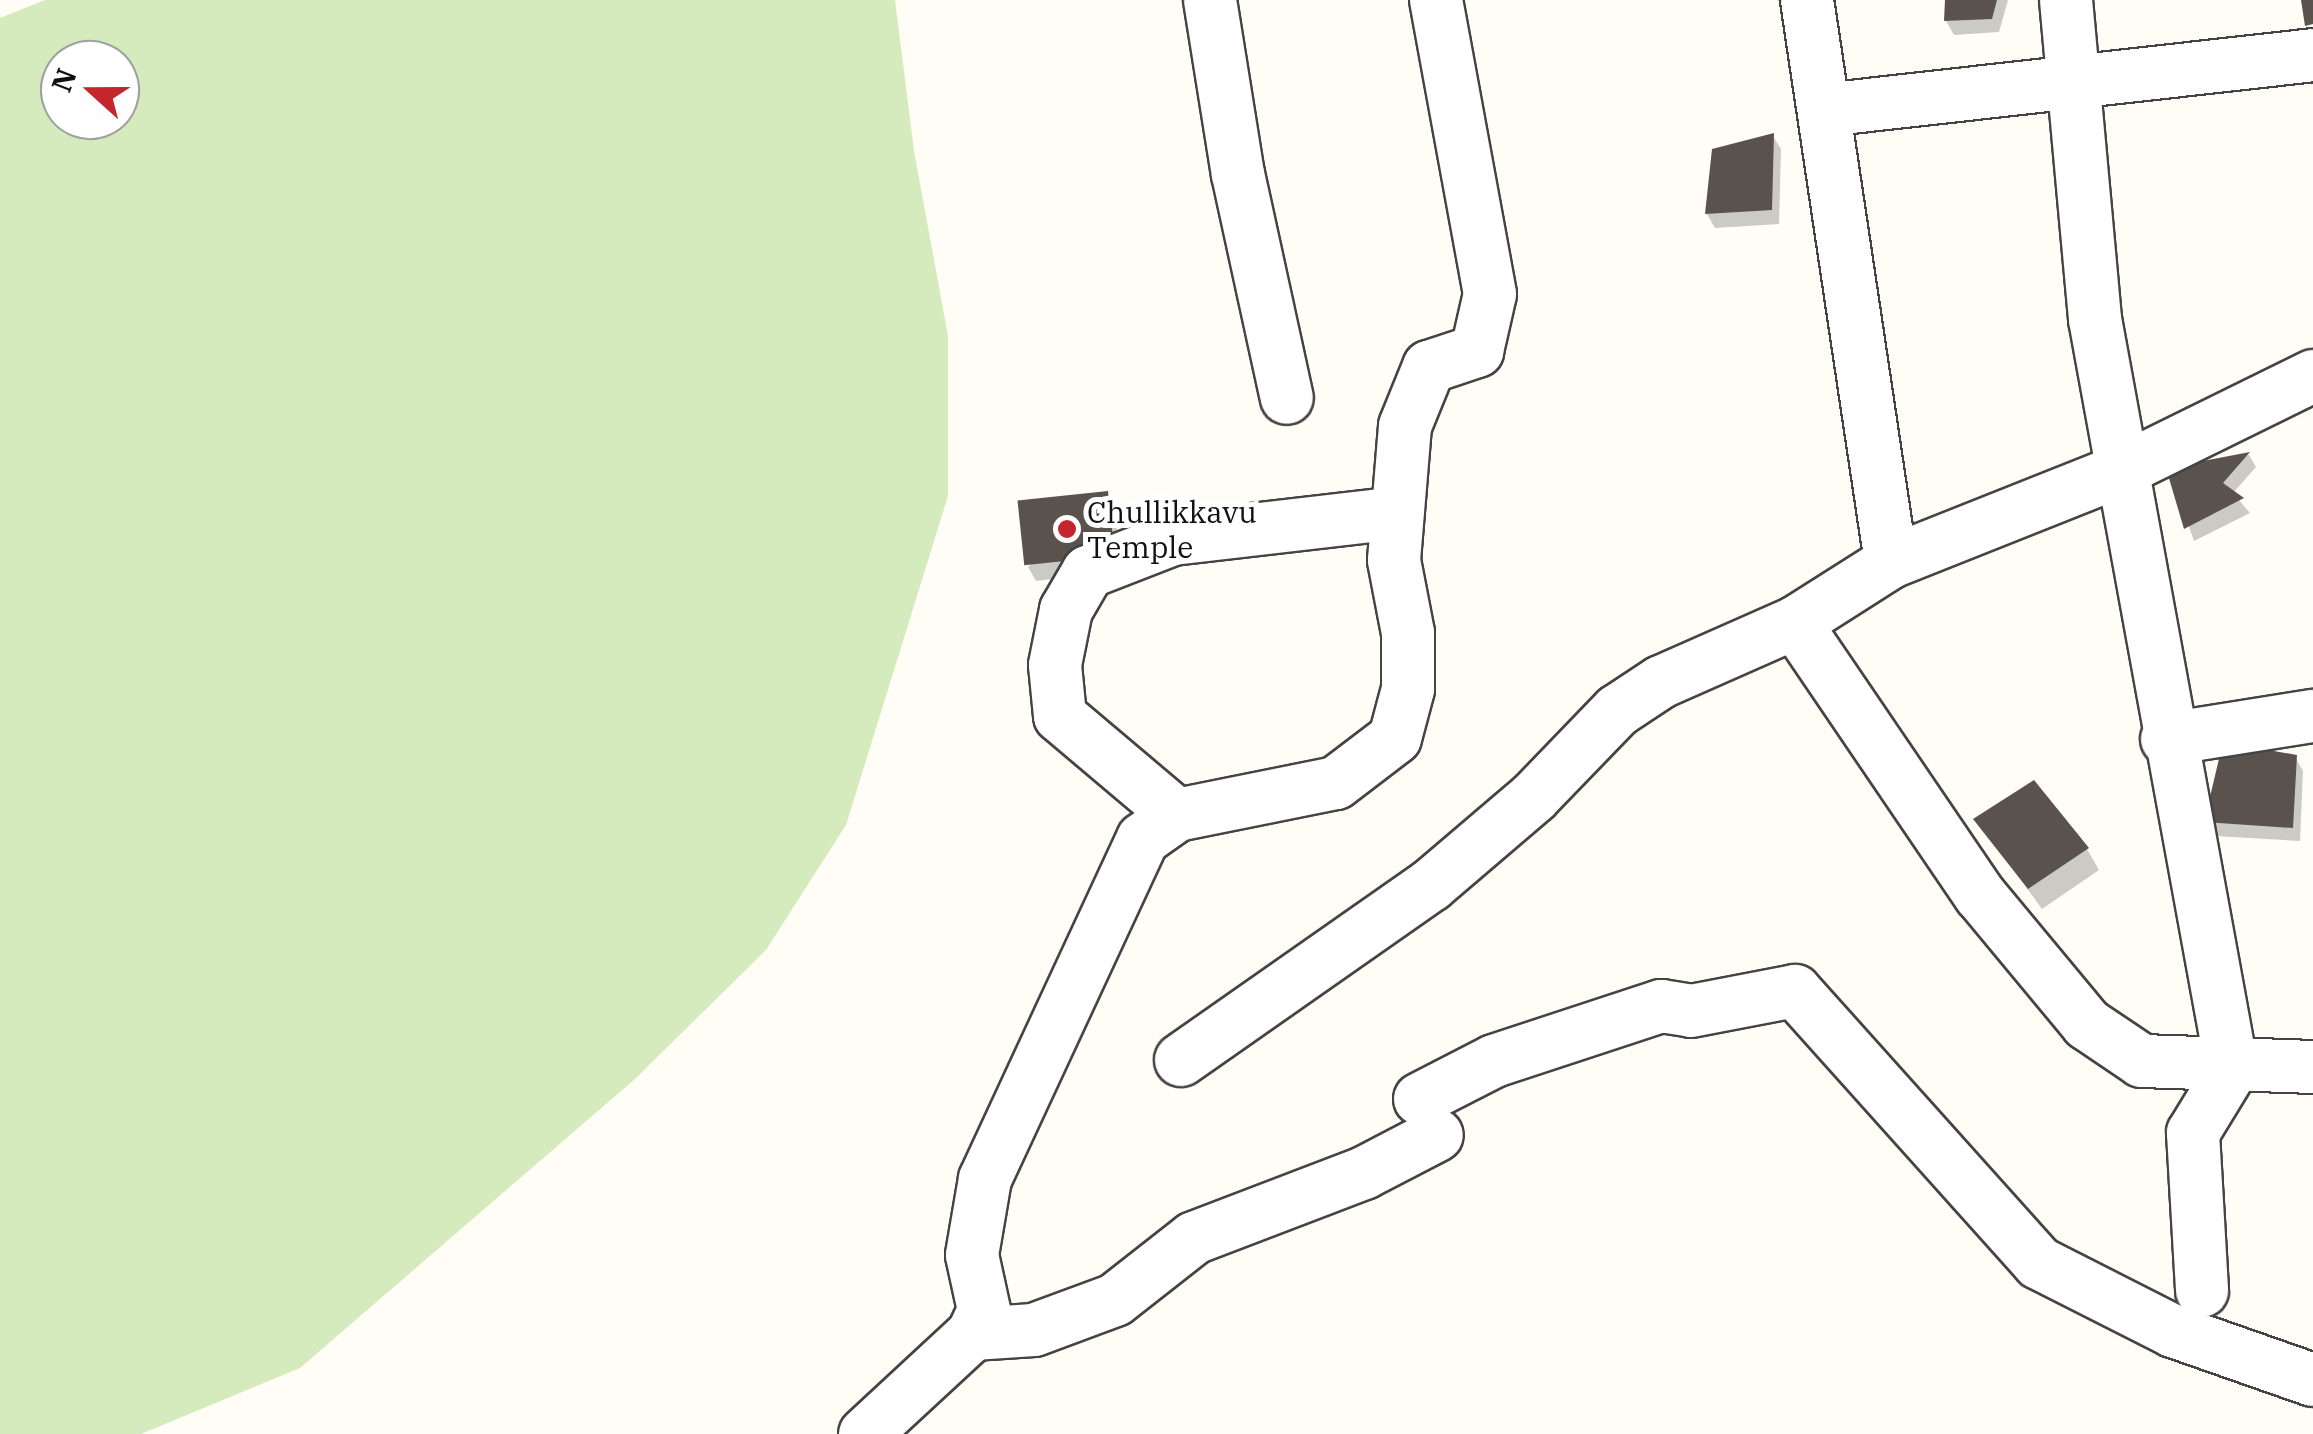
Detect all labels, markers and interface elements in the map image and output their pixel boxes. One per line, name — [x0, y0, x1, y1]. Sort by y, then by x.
north arrow — [40, 40, 140, 140]
text: N — [42, 63, 85, 97]
place label: Chullikkavu Temple — [1087, 494, 1257, 564]
marker: Chullikkavu Temple — [1056, 518, 1078, 540]

